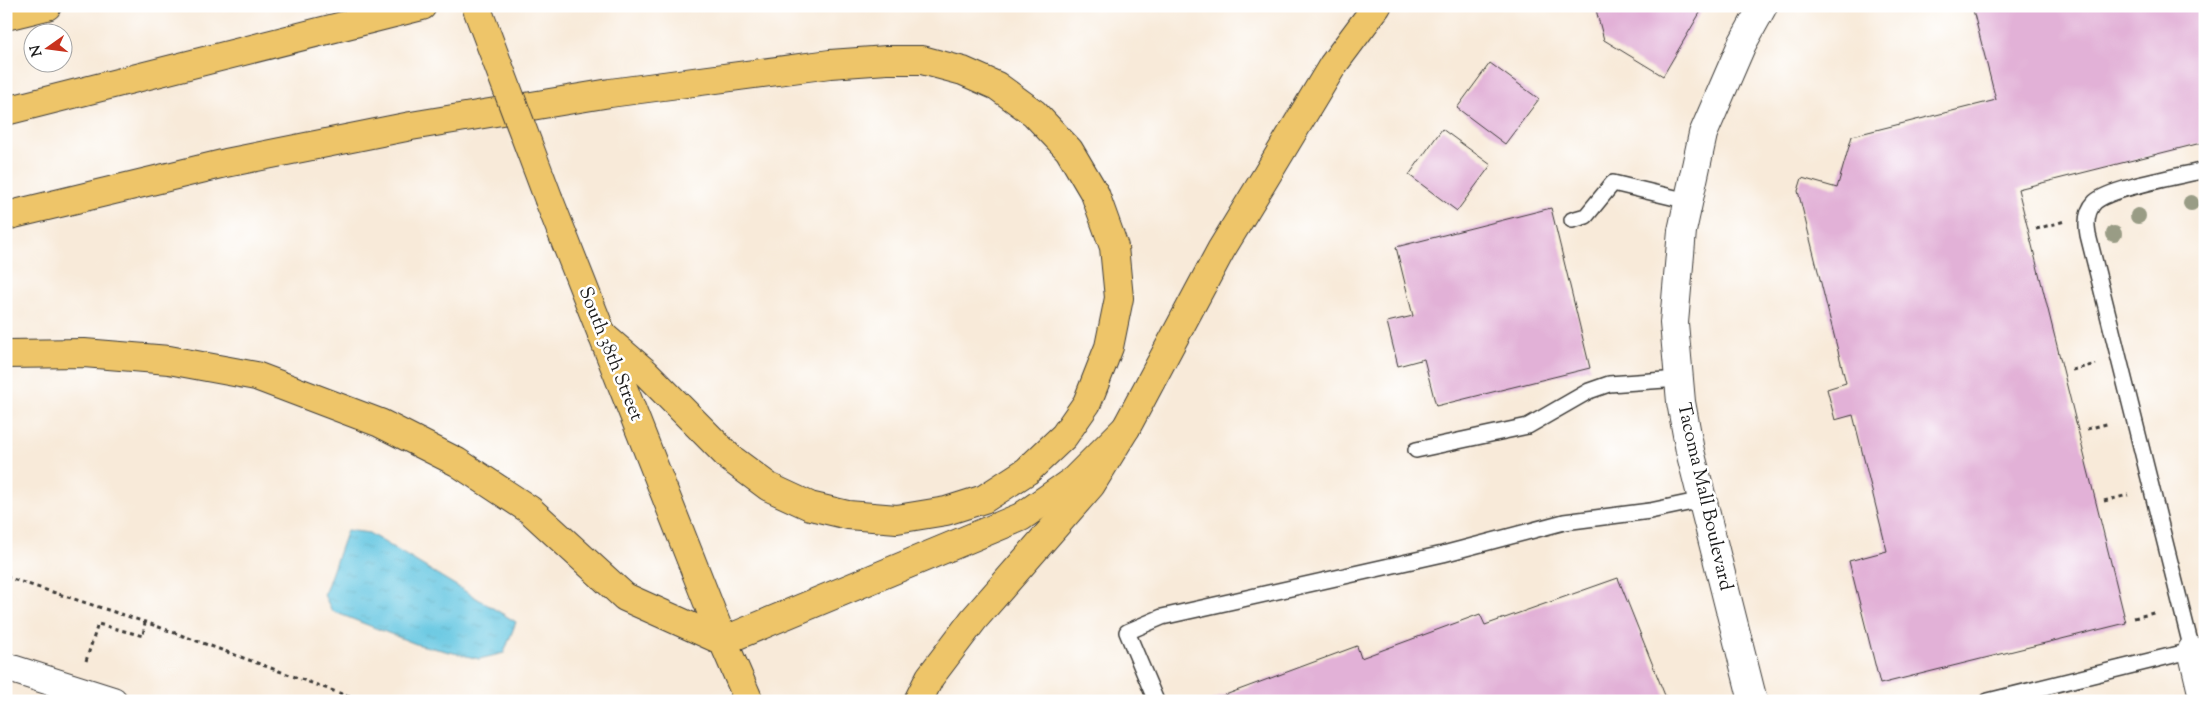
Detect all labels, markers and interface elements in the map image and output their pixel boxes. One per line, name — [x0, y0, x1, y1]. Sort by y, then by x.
north arrow — [22, 22, 72, 72]
text: N — [26, 43, 48, 59]
street label: South 38th Street — [571, 283, 649, 425]
street label: Tacoma Mall Boulevard — [1669, 401, 1739, 594]

